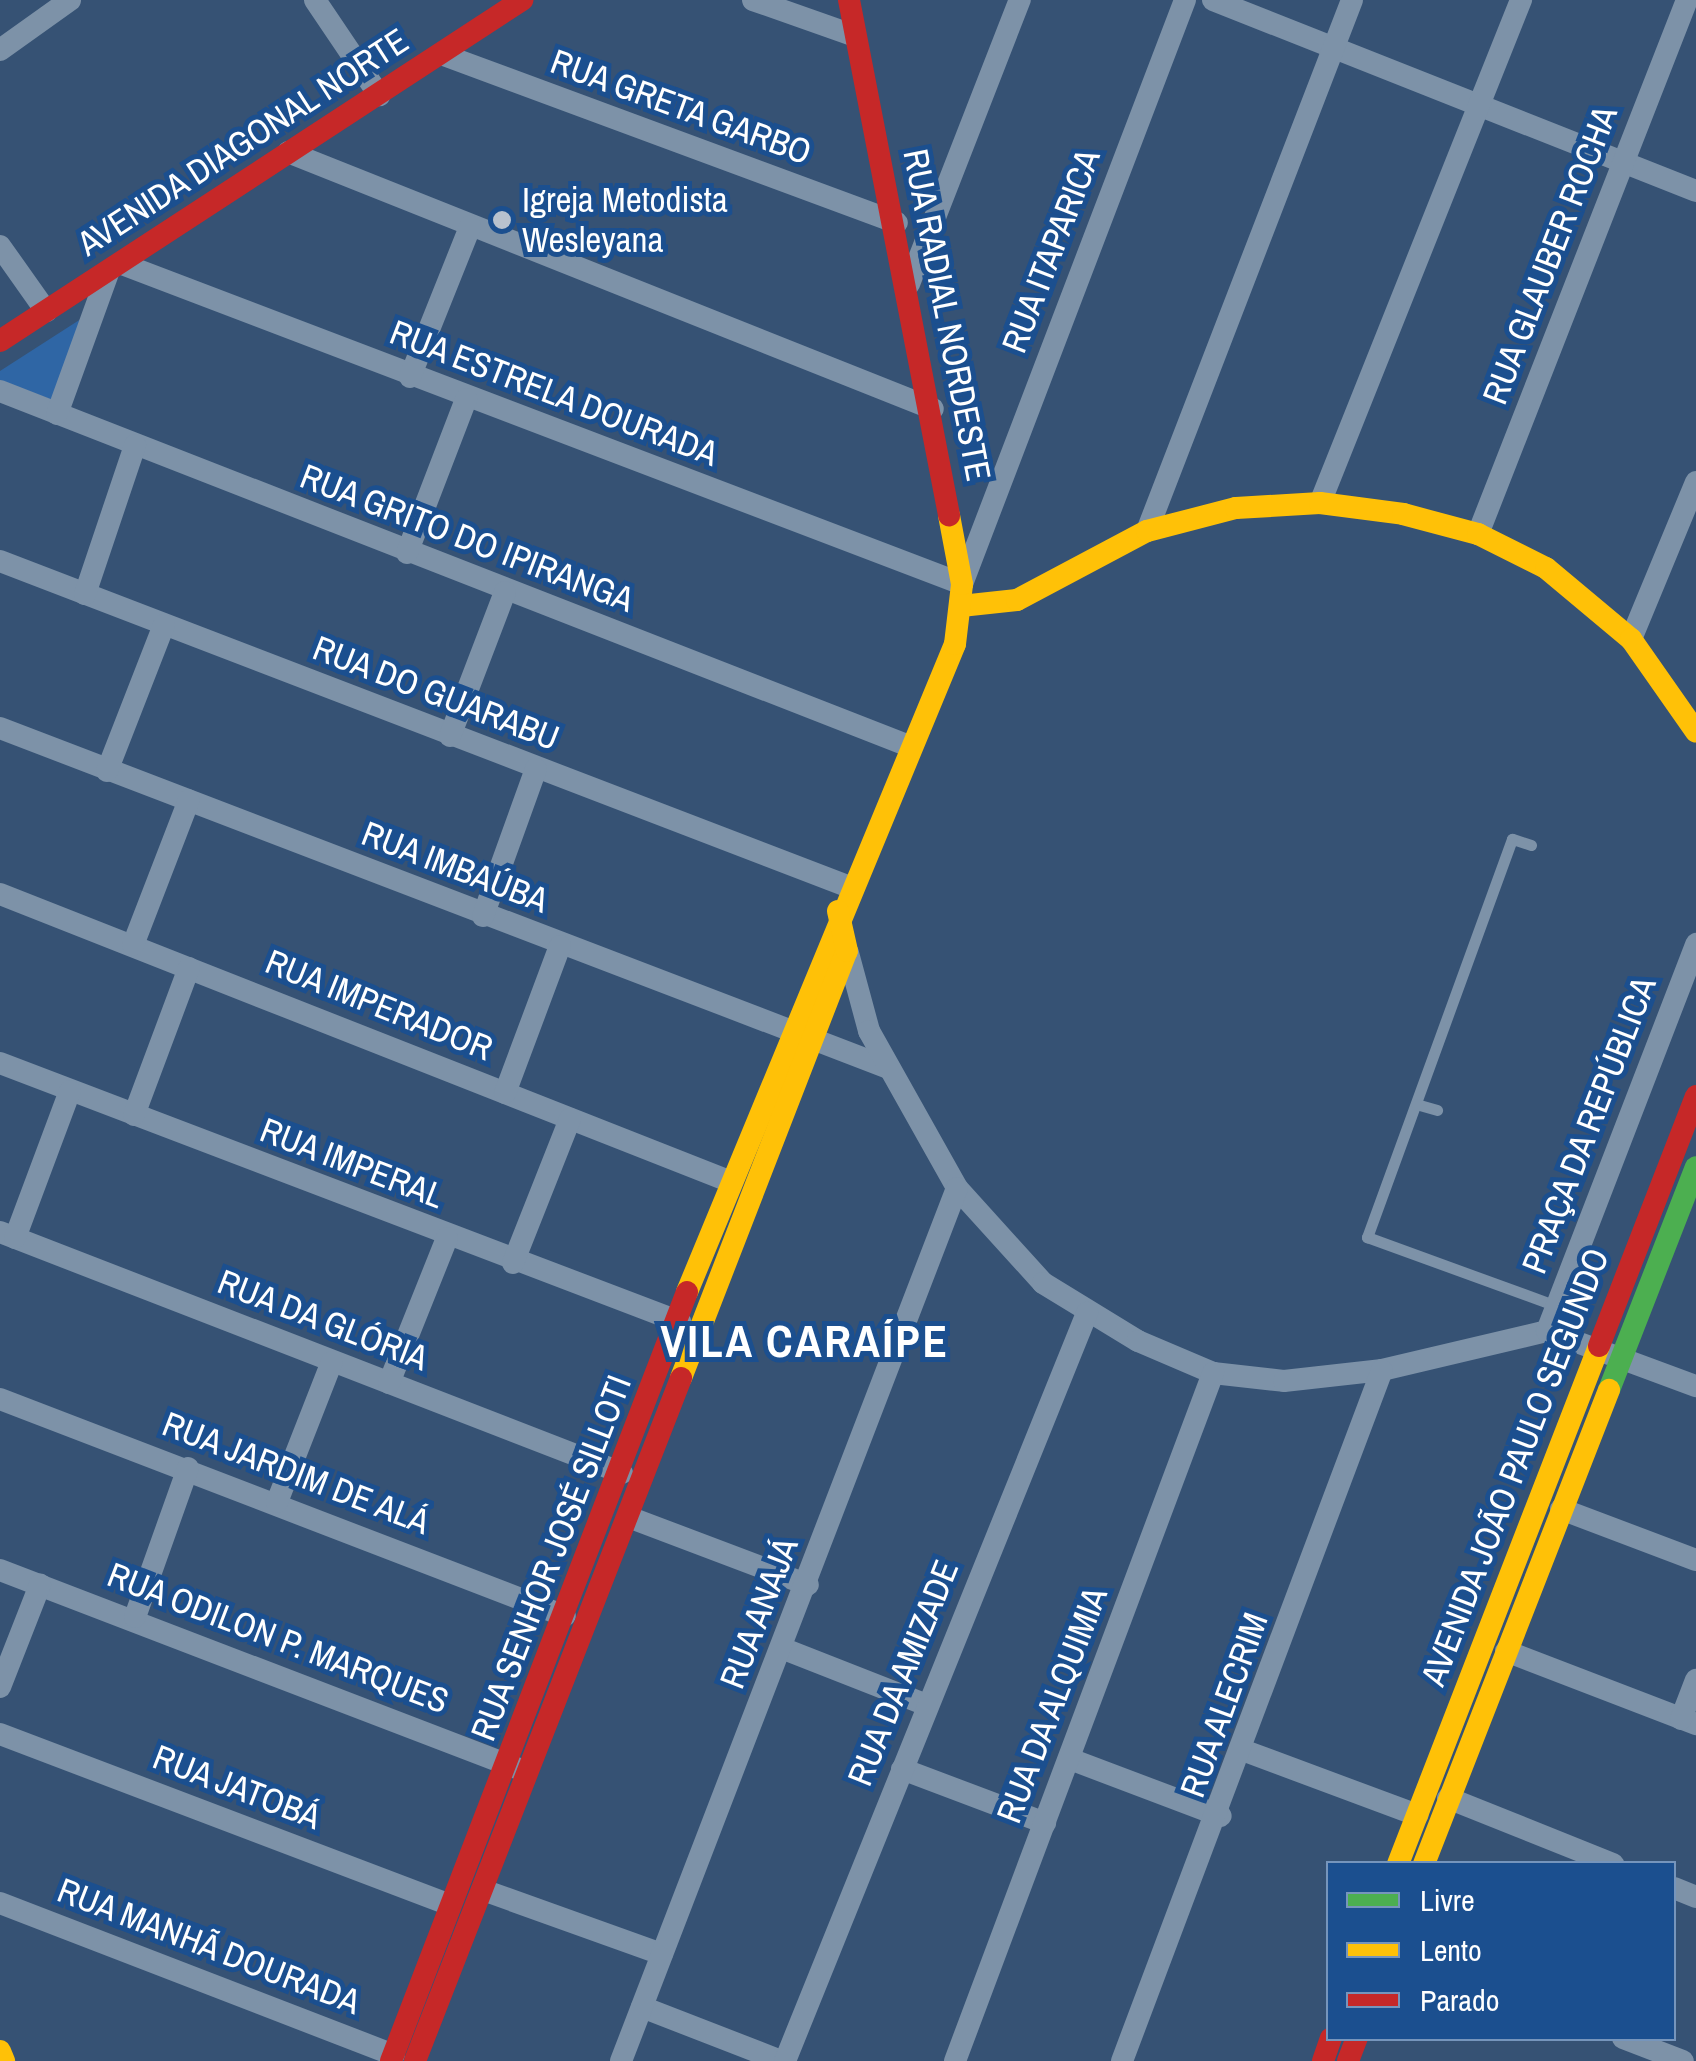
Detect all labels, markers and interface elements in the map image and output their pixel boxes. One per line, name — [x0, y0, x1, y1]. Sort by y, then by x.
street label: AVENIDA DIAGONAL NORTE — [69, 19, 417, 265]
street label: RUA GRETA GARBO — [544, 40, 818, 174]
street label: RUA GLAUBER ROCHA — [1474, 99, 1626, 411]
street label: RUA ITAPARICA — [993, 143, 1109, 359]
street label: RUA RADIAL NORDESTE — [894, 144, 1000, 486]
place label: Igreja Metodista Wesleyana — [522, 179, 728, 261]
marker: Igreja Metodista Wesleyana — [491, 209, 513, 231]
street label: RUA ESTRELA DOURADA — [383, 311, 725, 475]
street label: RUA GRITO DO IPIRANGA — [294, 455, 640, 621]
street label: RUA DO GUARABU — [306, 627, 566, 759]
street label: RUA IMBAÚBA — [355, 812, 555, 922]
street label: RUA IMPERADOR — [259, 940, 499, 1070]
street label: PRAÇA DA REPÚBLICA — [1513, 969, 1665, 1281]
street label: RUA IMPERAL — [254, 1109, 450, 1217]
street label: AVENIDA JOÃO PAULO SEGUNDO — [1412, 1242, 1618, 1692]
street label: RUA DA GLÓRIA — [211, 1260, 435, 1380]
district label: VILA CARAÍPE — [660, 1314, 950, 1368]
street label: RUA SENHOR JOSÉ SILLOTI — [462, 1369, 640, 1747]
street label: RUA JARDIM DE ALÁ — [155, 1402, 437, 1544]
street label: RUA ANAJÁ — [711, 1530, 807, 1696]
street label: RUA DA AMIZADE — [838, 1552, 968, 1794]
street label: RUA ODILON P. MARQUES — [101, 1553, 455, 1723]
street label: RUA DA ALQUIMIA — [987, 1579, 1117, 1831]
street label: RUA ALECRIM — [1171, 1606, 1277, 1804]
street label: RUA JATOBÁ — [147, 1736, 327, 1838]
legend — [1326, 1861, 1676, 2041]
street label: RUA MANHÃ DOURADA — [50, 1868, 368, 2024]
text: Livre — [1420, 1880, 1475, 1920]
text: Lento — [1420, 1930, 1482, 1970]
text: Parado — [1420, 1980, 1499, 2020]

